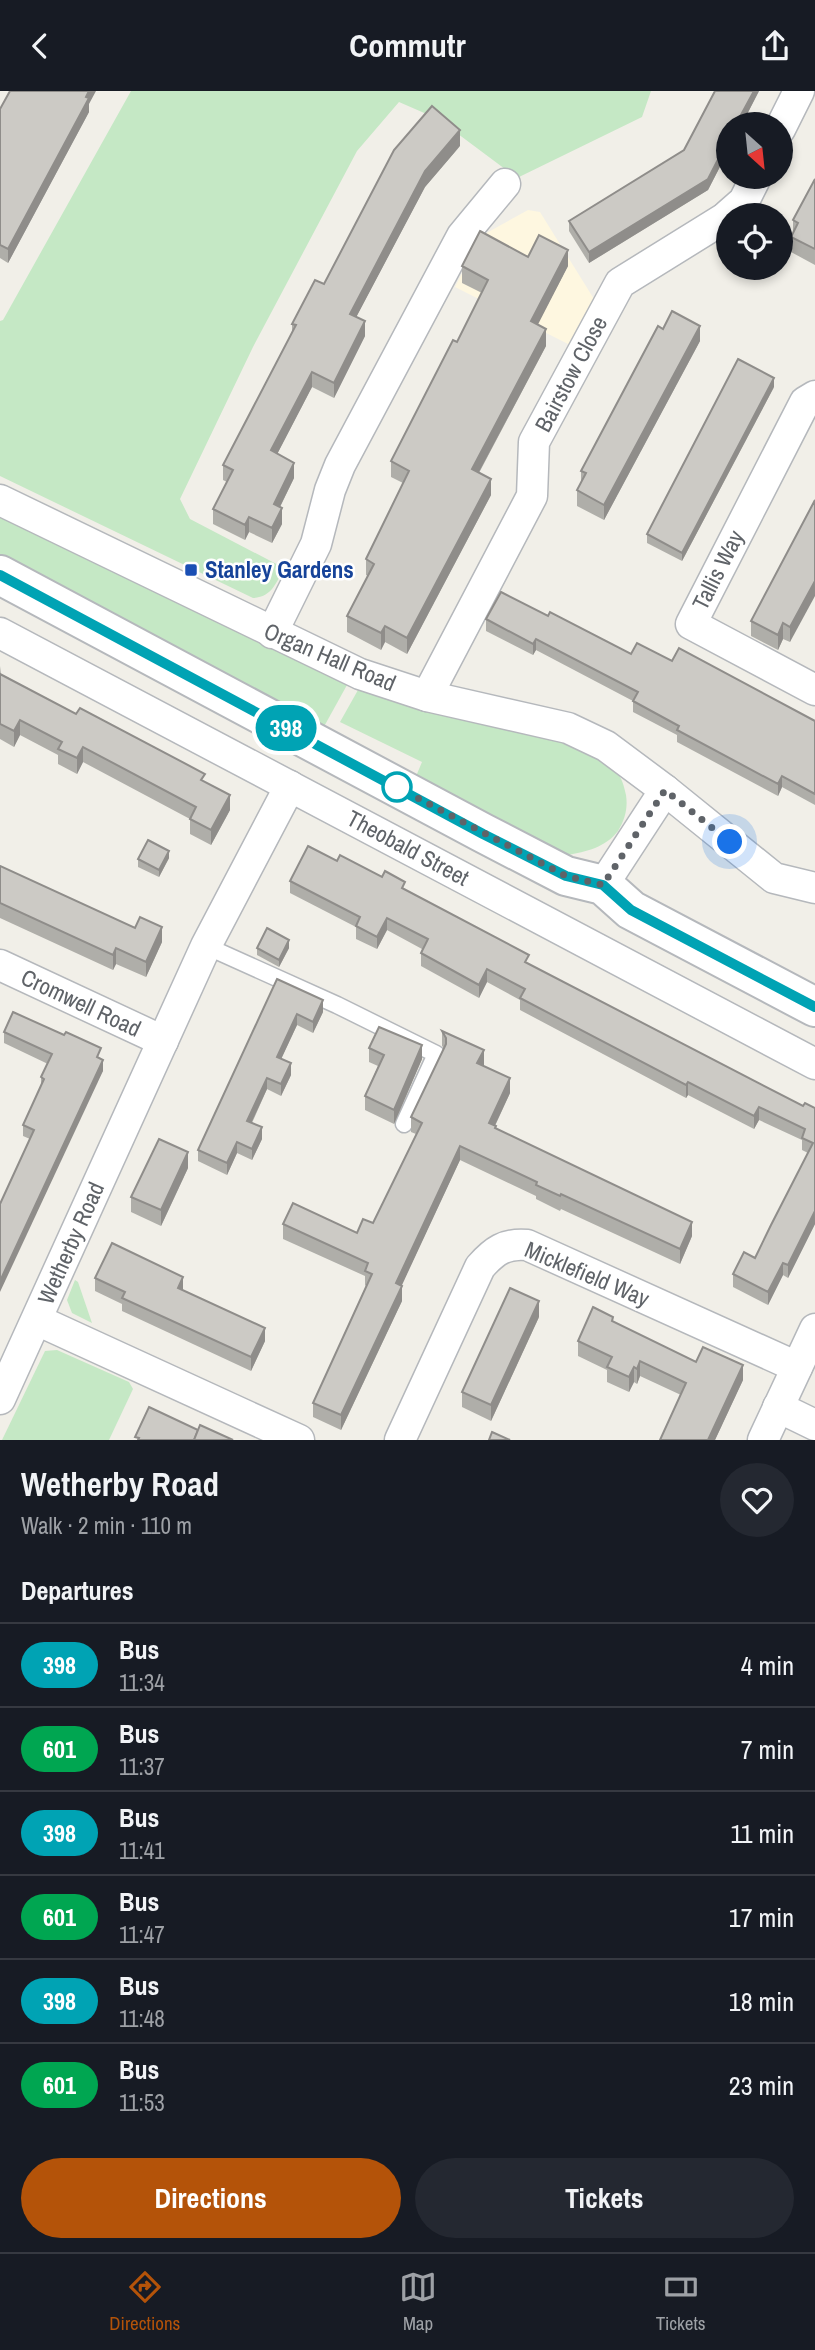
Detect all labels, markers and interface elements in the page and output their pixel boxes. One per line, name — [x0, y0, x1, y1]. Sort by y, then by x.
text: Commutr — [349, 24, 466, 67]
icon: back — [21, 27, 59, 65]
icon: share — [756, 27, 794, 65]
north arrow — [716, 112, 793, 189]
map controls — [716, 112, 793, 280]
button: locate — [716, 203, 793, 280]
street label: Bairstow Close — [527, 310, 614, 437]
street label: Tallis Way — [684, 524, 751, 615]
place label: Stanley Gardens — [205, 554, 354, 585]
marker: Stanley Gardens — [183, 562, 199, 578]
street label: Organ Hall Road — [259, 615, 401, 698]
line badge: 398 — [246, 705, 326, 751]
text: 398 — [270, 712, 302, 744]
unlabelled marker — [382, 772, 412, 802]
street label: Theobald Street — [342, 802, 475, 893]
your location — [712, 824, 747, 859]
street label: Cromwell Road — [16, 961, 146, 1044]
street label: Wetherby Road — [30, 1177, 111, 1309]
street label: Micklefield Way — [520, 1233, 655, 1314]
text: Wetherby Road — [21, 1462, 219, 1506]
button: heart — [720, 1463, 794, 1537]
text: Walk · 2 min · 110 m — [21, 1510, 192, 1541]
text: Departures — [21, 1573, 134, 1608]
text: Bus — [119, 1632, 159, 1667]
text: 4 min — [741, 1648, 794, 1683]
text: 398 — [43, 1649, 76, 1681]
text: 11:34 — [119, 1667, 165, 1698]
text: Bus — [119, 1716, 159, 1751]
text: 7 min — [741, 1732, 794, 1767]
text: 601 — [43, 1733, 76, 1765]
text: 11:37 — [119, 1751, 165, 1782]
text: Bus — [119, 1800, 159, 1835]
text: 11 min — [730, 1816, 794, 1851]
text: 398 — [43, 1817, 76, 1849]
text: 11:41 — [119, 1835, 165, 1866]
text: Bus — [119, 1884, 159, 1919]
text: 17 min — [729, 1900, 794, 1935]
text: 601 — [43, 1901, 76, 1933]
text: 11:47 — [119, 1919, 165, 1950]
text: Bus — [119, 1968, 159, 2003]
text: 18 min — [729, 1984, 794, 2019]
text: 398 — [43, 1985, 76, 2017]
text: 11:48 — [119, 2003, 165, 2034]
text: Bus — [119, 2052, 159, 2087]
text: 23 min — [729, 2068, 794, 2103]
text: 601 — [43, 2069, 76, 2101]
text: 11:53 — [119, 2087, 165, 2118]
button: Directions — [21, 2158, 401, 2238]
button: Tickets — [415, 2158, 794, 2238]
tab: Directions — [109, 2268, 180, 2336]
tab: Map — [399, 2268, 437, 2336]
tab: Tickets — [656, 2268, 706, 2336]

